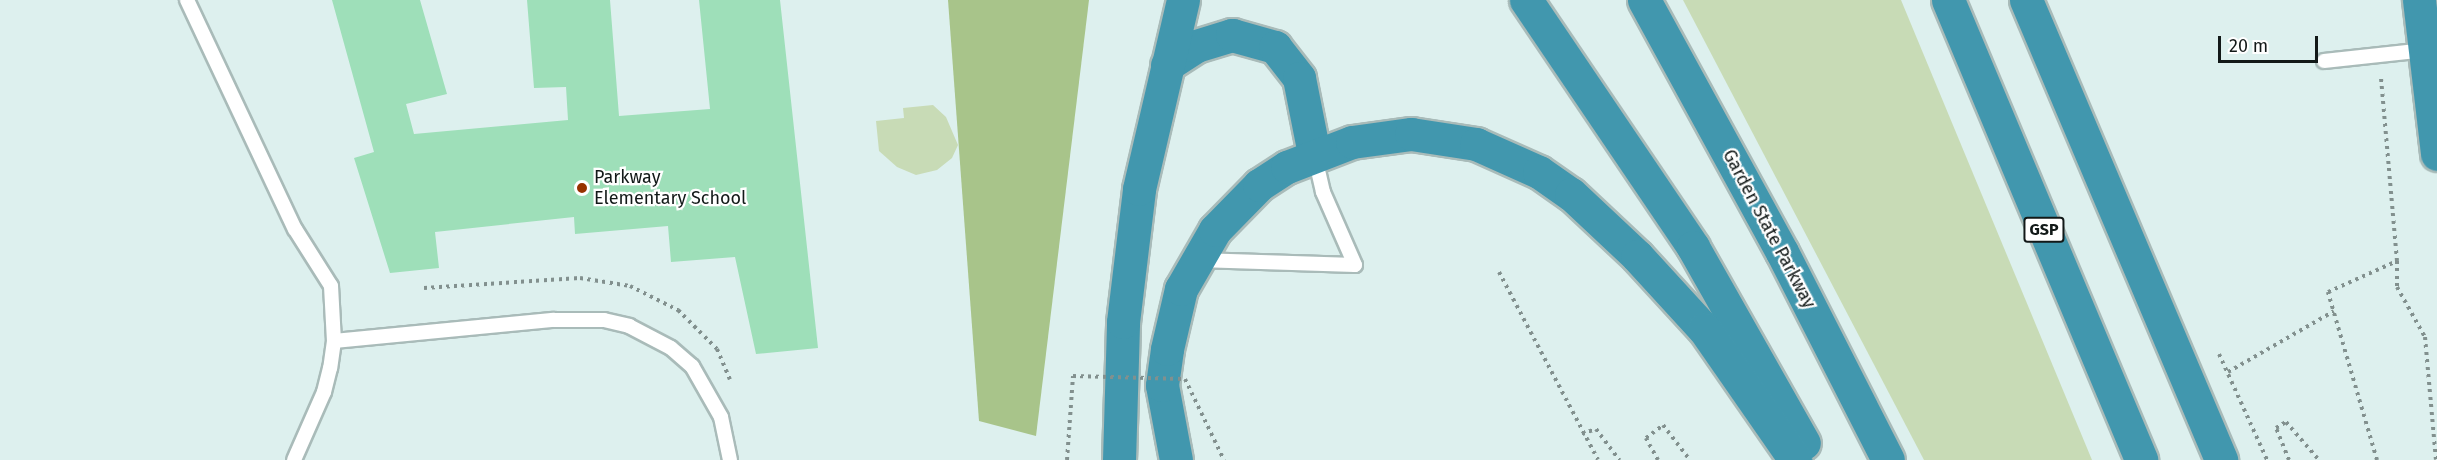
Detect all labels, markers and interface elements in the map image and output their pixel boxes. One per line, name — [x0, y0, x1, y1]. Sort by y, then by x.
scale bar — [2221, 24, 2322, 62]
text: 20 m — [2229, 35, 2268, 57]
street label: Garden State Parkway — [1718, 146, 1820, 312]
place label: Parkway Elementary School — [594, 167, 746, 210]
marker: Parkway Elementary School — [575, 181, 589, 195]
road number: GSP — [2023, 217, 2065, 243]

